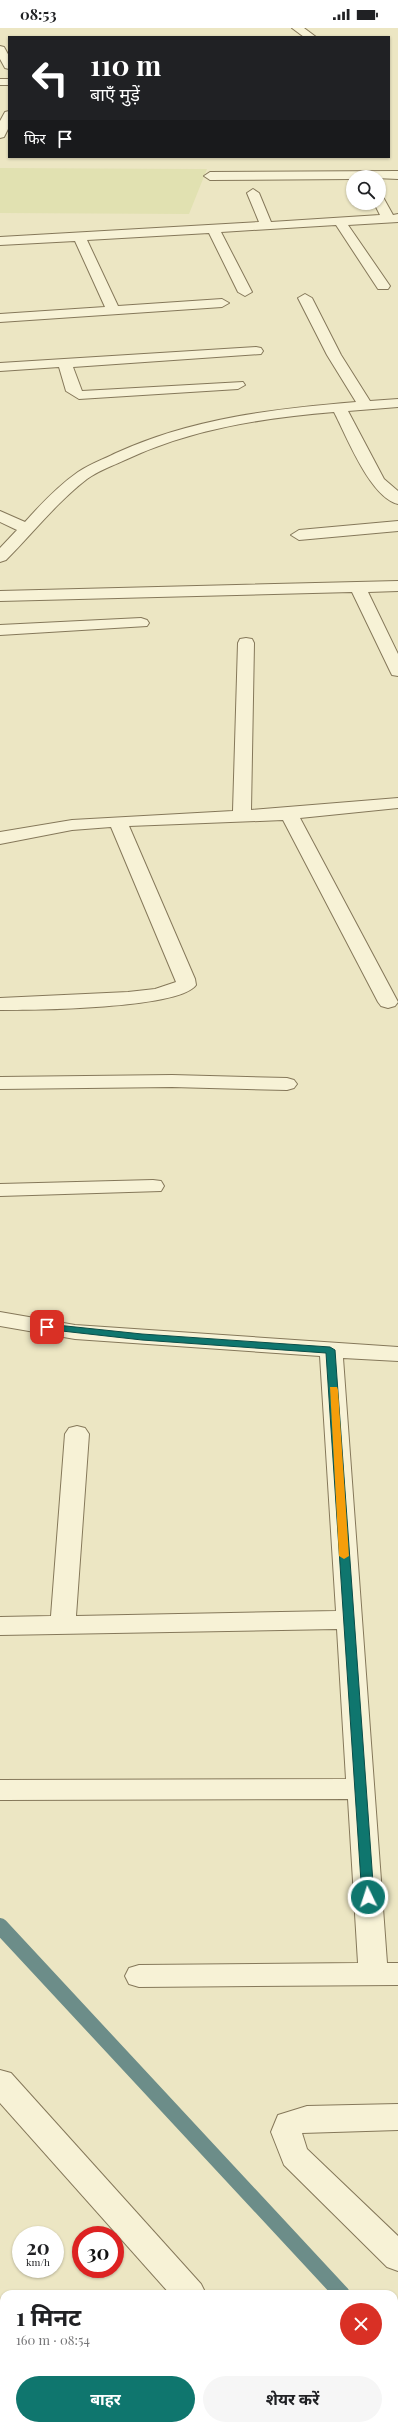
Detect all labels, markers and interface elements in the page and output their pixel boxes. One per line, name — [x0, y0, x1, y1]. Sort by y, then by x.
text: 08:53 — [20, 4, 57, 24]
text: 110 m — [90, 46, 161, 83]
icon: left — [24, 52, 76, 104]
text: बाएँ मुड़ें — [90, 82, 140, 106]
text: फिर — [24, 128, 46, 148]
icon: arrive — [54, 128, 76, 150]
map controls — [346, 170, 386, 210]
button: search — [346, 170, 386, 210]
pin — [30, 1310, 64, 1344]
icon: arrive — [36, 1316, 58, 1338]
position arrow — [347, 1876, 389, 1918]
speed limit sign: 30 — [72, 2226, 124, 2278]
text: 20 — [26, 2233, 50, 2260]
text: km/h — [26, 2255, 50, 2269]
text: 1 मिनट — [16, 2300, 81, 2332]
button: close — [340, 2303, 382, 2345]
text: 160 m · 08:54 — [16, 2331, 90, 2348]
button: बाहर — [16, 2376, 195, 2422]
button: शेयर करें — [203, 2376, 382, 2422]

